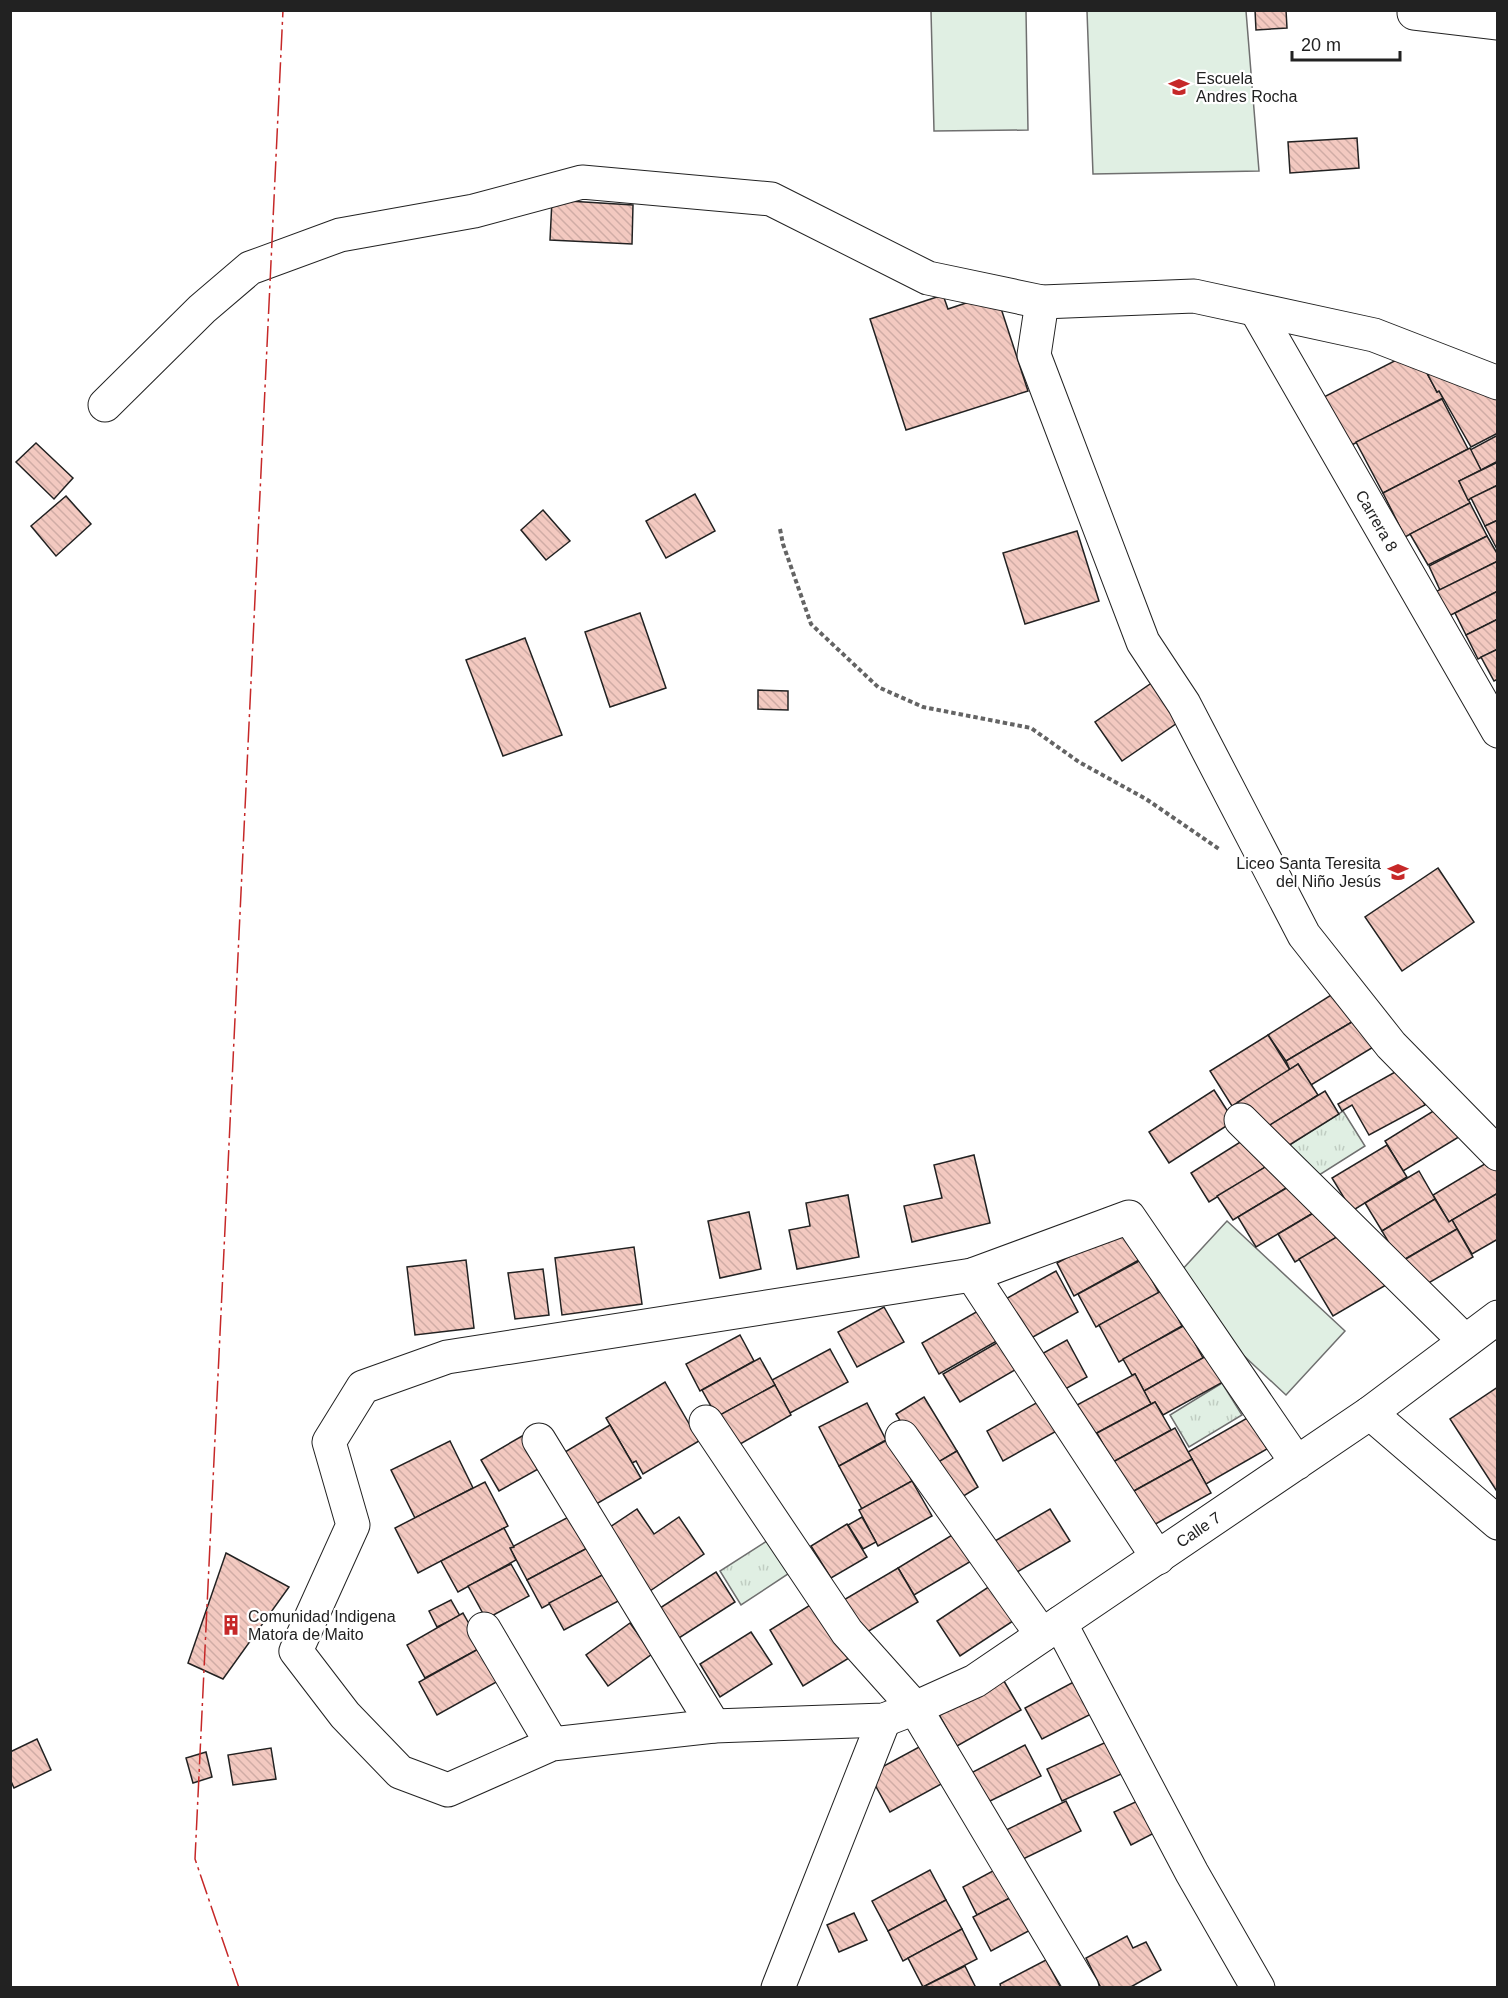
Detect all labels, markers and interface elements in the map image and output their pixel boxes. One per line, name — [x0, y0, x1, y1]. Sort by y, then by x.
scale bar — [1292, 24, 1400, 62]
text: 20 m — [1301, 35, 1341, 55]
place label: Escuela Andres Rocha — [1196, 70, 1297, 105]
school or university icon: Escuela Andres Rocha — [1167, 75, 1191, 99]
street label: Carrera 8 — [1352, 487, 1401, 555]
place label: Liceo Santa Teresita del Niño Jesús — [1236, 855, 1381, 890]
school or university icon: Liceo Santa Teresita del Niño Jesús — [1386, 860, 1410, 884]
street label: Calle 7 — [1173, 1509, 1224, 1551]
place label: Comunidad Indigena Matora de Maito — [248, 1608, 396, 1643]
building icon: Comunidad Indigena Matora de Maito — [219, 1613, 243, 1637]

